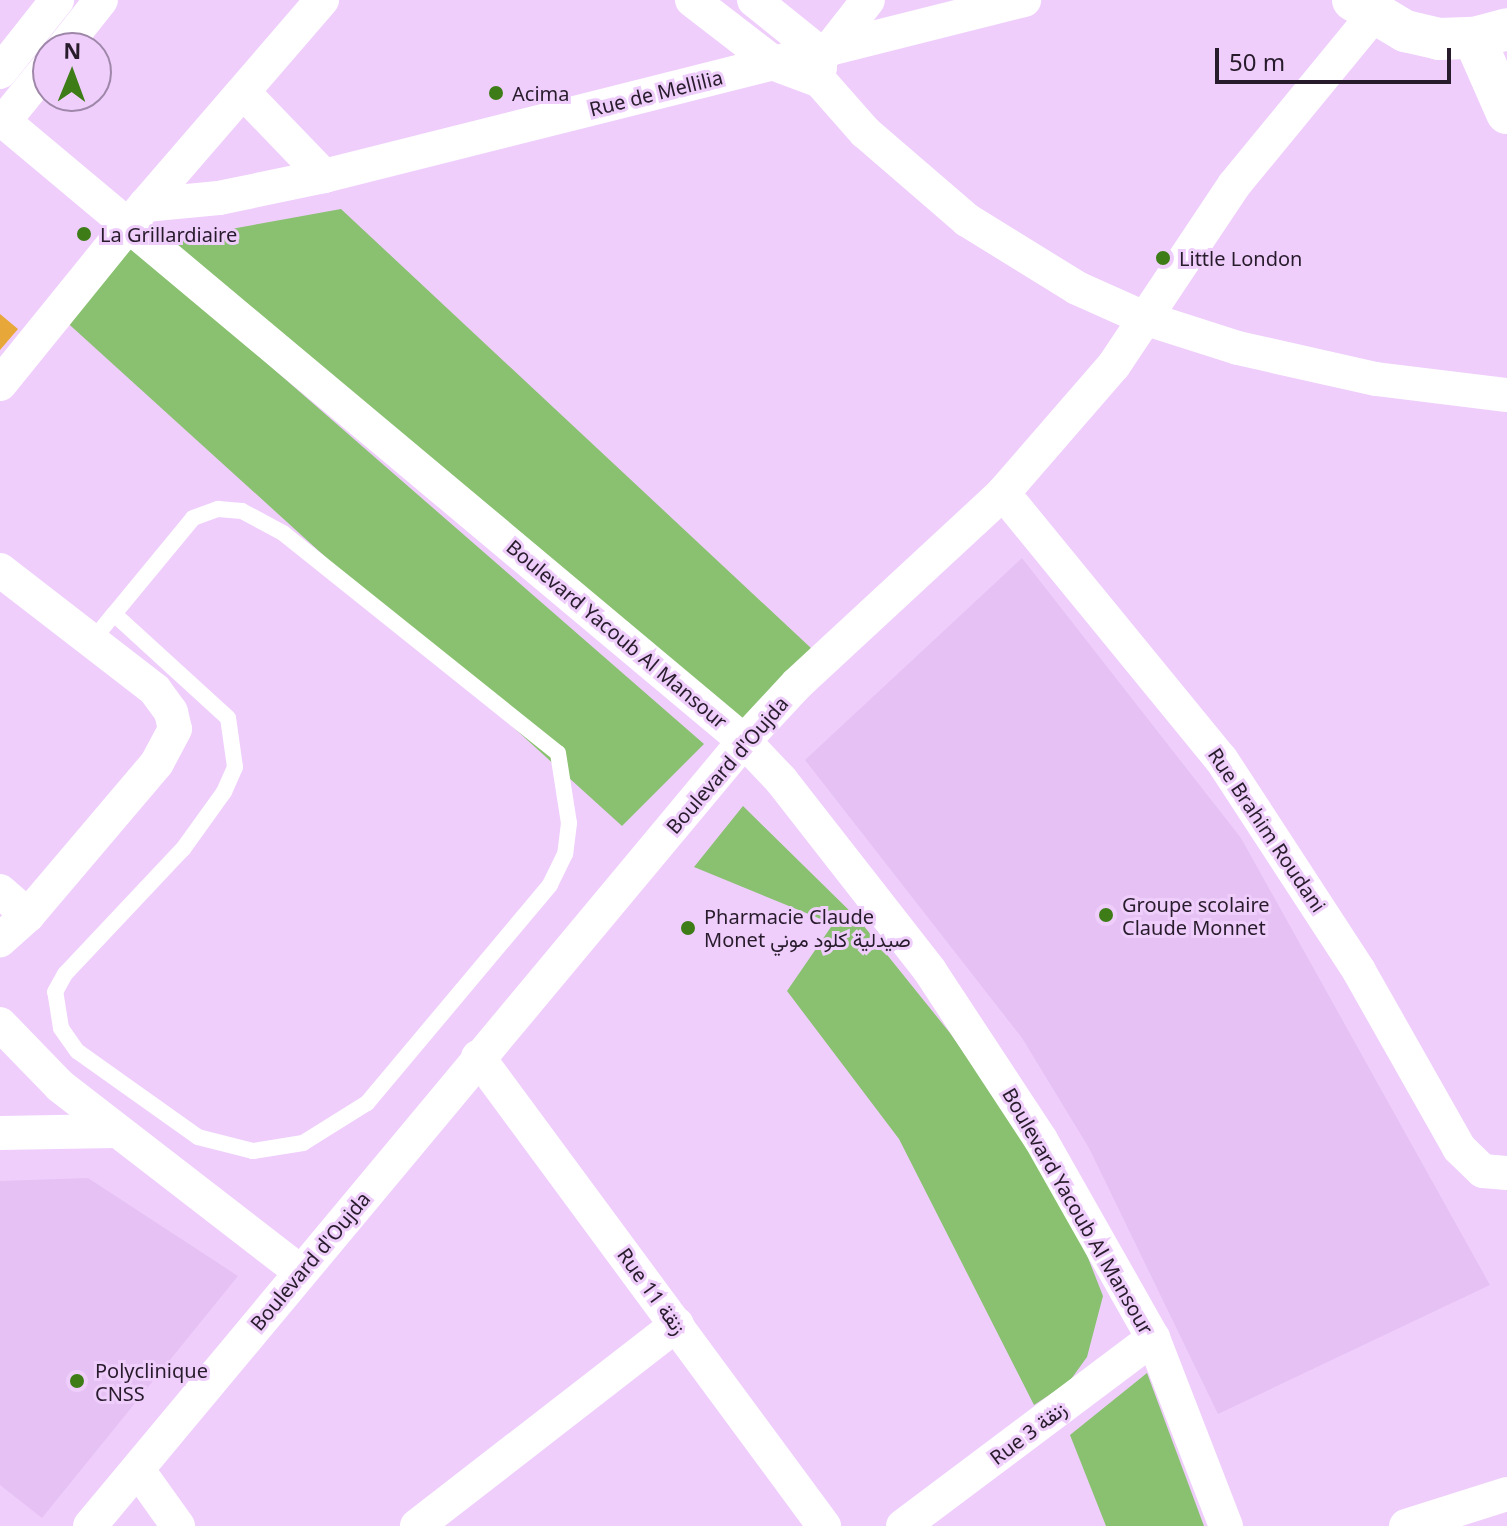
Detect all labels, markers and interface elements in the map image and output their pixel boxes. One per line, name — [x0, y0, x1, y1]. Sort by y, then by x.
north arrow — [32, 32, 112, 112]
scale bar — [1219, 32, 1455, 82]
text: N — [63, 35, 82, 65]
text: 50 m — [1229, 45, 1285, 78]
street label: Rue de Mellilia — [587, 65, 725, 121]
place label: Acima — [512, 81, 569, 105]
marker: Acima — [487, 84, 505, 102]
place label: La Grillardiaire — [100, 222, 237, 246]
marker: La Grillardiaire — [75, 225, 93, 243]
place label: Little London — [1179, 246, 1302, 270]
marker: Little London — [1154, 249, 1172, 267]
street label: Boulevard Yacoub Al Mansour — [502, 535, 732, 733]
street label: Boulevard d'Oujda — [661, 692, 793, 838]
street label: Rue Brahim Roudani — [1203, 743, 1331, 917]
place label: Groupe scolaire Claude Monnet — [1122, 892, 1270, 939]
place label: Pharmacie Claude Monet صيدلية كلود موني — [704, 904, 911, 951]
marker: Groupe scolaire Claude Monnet — [1097, 906, 1115, 924]
marker: Pharmacie Claude Monet صيدلية كلود موني — [679, 919, 697, 937]
street label: Boulevard Yacoub Al Mansour — [997, 1084, 1159, 1338]
street label: Boulevard d'Oujda — [245, 1187, 375, 1335]
street label: Rue 11 زنقة — [613, 1243, 691, 1339]
place label: Polyclinique CNSS — [95, 1358, 208, 1405]
marker: Polyclinique CNSS — [66, 1370, 88, 1392]
street label: Rue 3 زنقة — [985, 1397, 1071, 1469]

